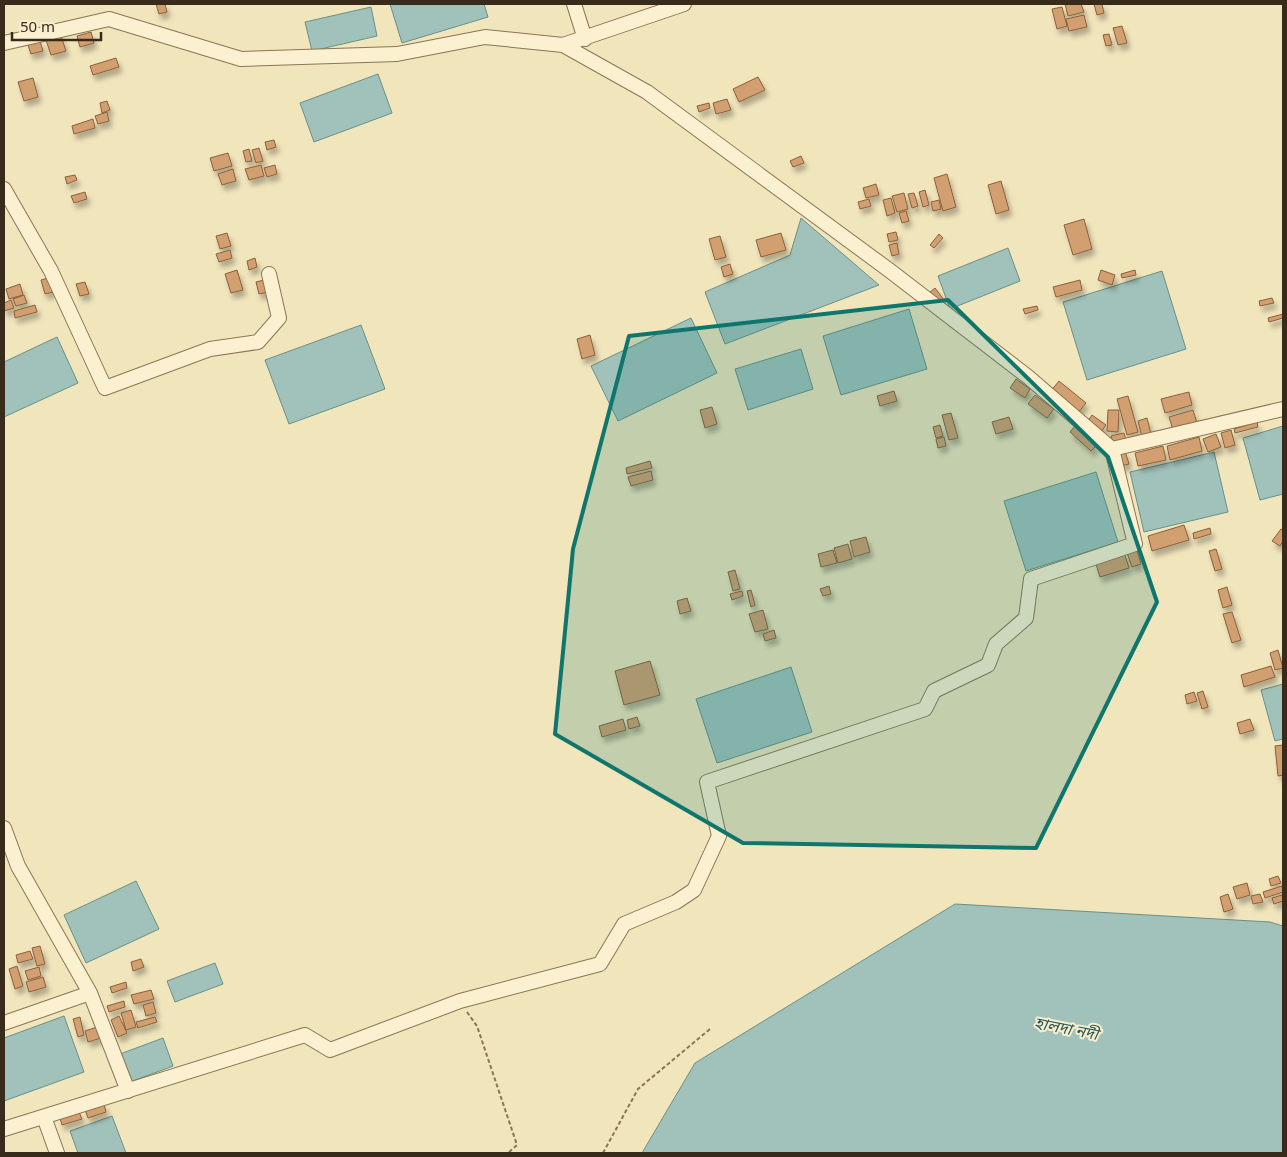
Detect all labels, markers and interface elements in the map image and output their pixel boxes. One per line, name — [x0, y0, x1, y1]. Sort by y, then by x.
scale bar — [12, 10, 101, 42]
text: 50 m — [20, 18, 55, 38]
water label: হালদা নদী — [1032, 1013, 1102, 1047]

